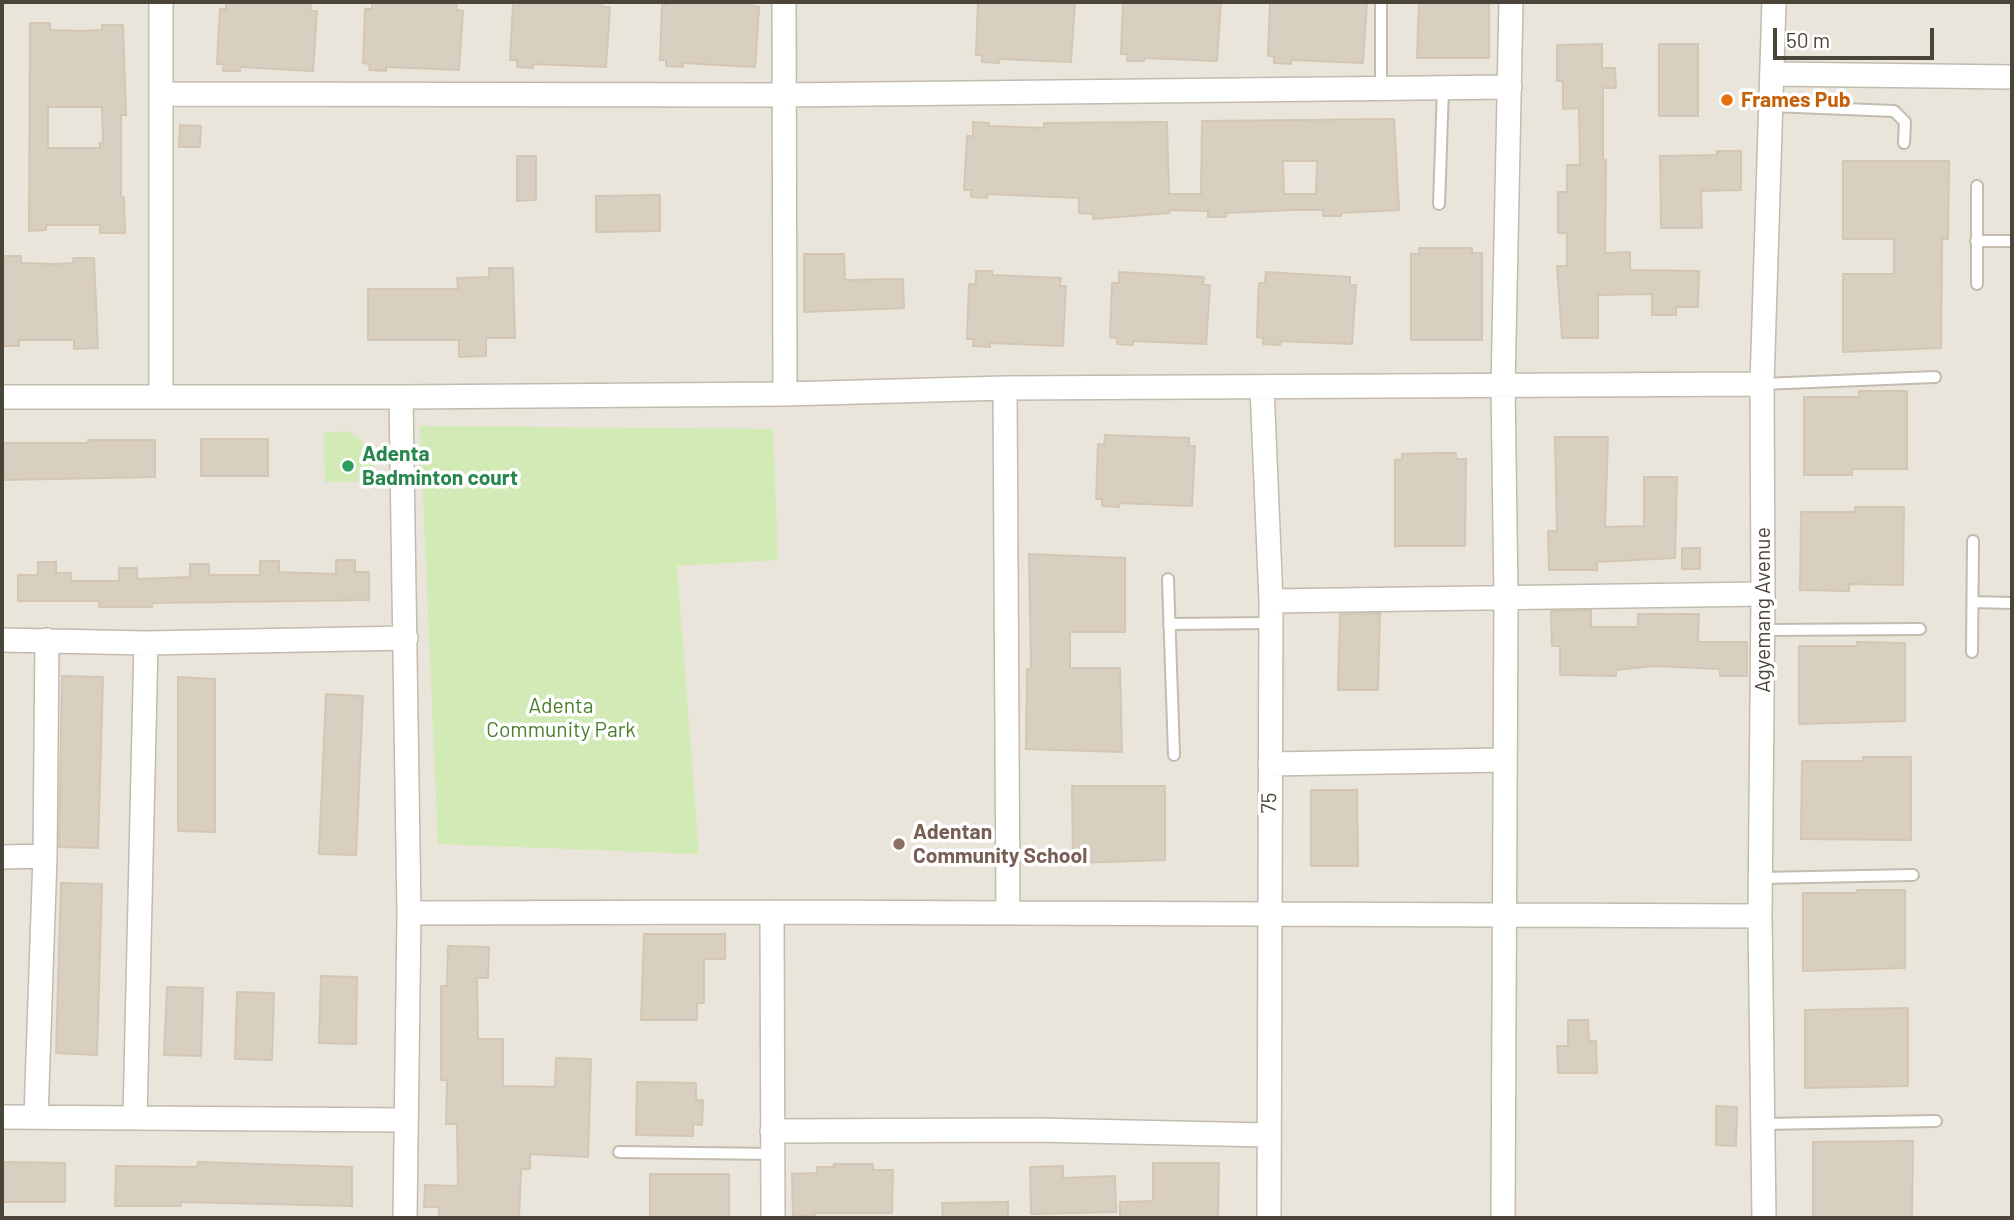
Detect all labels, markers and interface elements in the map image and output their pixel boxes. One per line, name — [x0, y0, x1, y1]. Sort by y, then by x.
scale bar — [1776, 14, 1937, 58]
text: 50 m — [1786, 27, 1830, 52]
place label: Frames Pub — [1741, 87, 1851, 113]
marker: Frames Pub — [1719, 92, 1735, 108]
place label: Adenta Badminton court — [362, 441, 518, 491]
marker: Adenta Badminton court — [340, 458, 356, 474]
street label: Agyemang Avenue — [1750, 527, 1776, 693]
park label: Adenta Community Park — [486, 693, 636, 743]
street label: 75 — [1256, 792, 1282, 814]
place label: Adentan Community School — [913, 819, 1087, 869]
marker: Adentan Community School — [891, 836, 907, 852]

